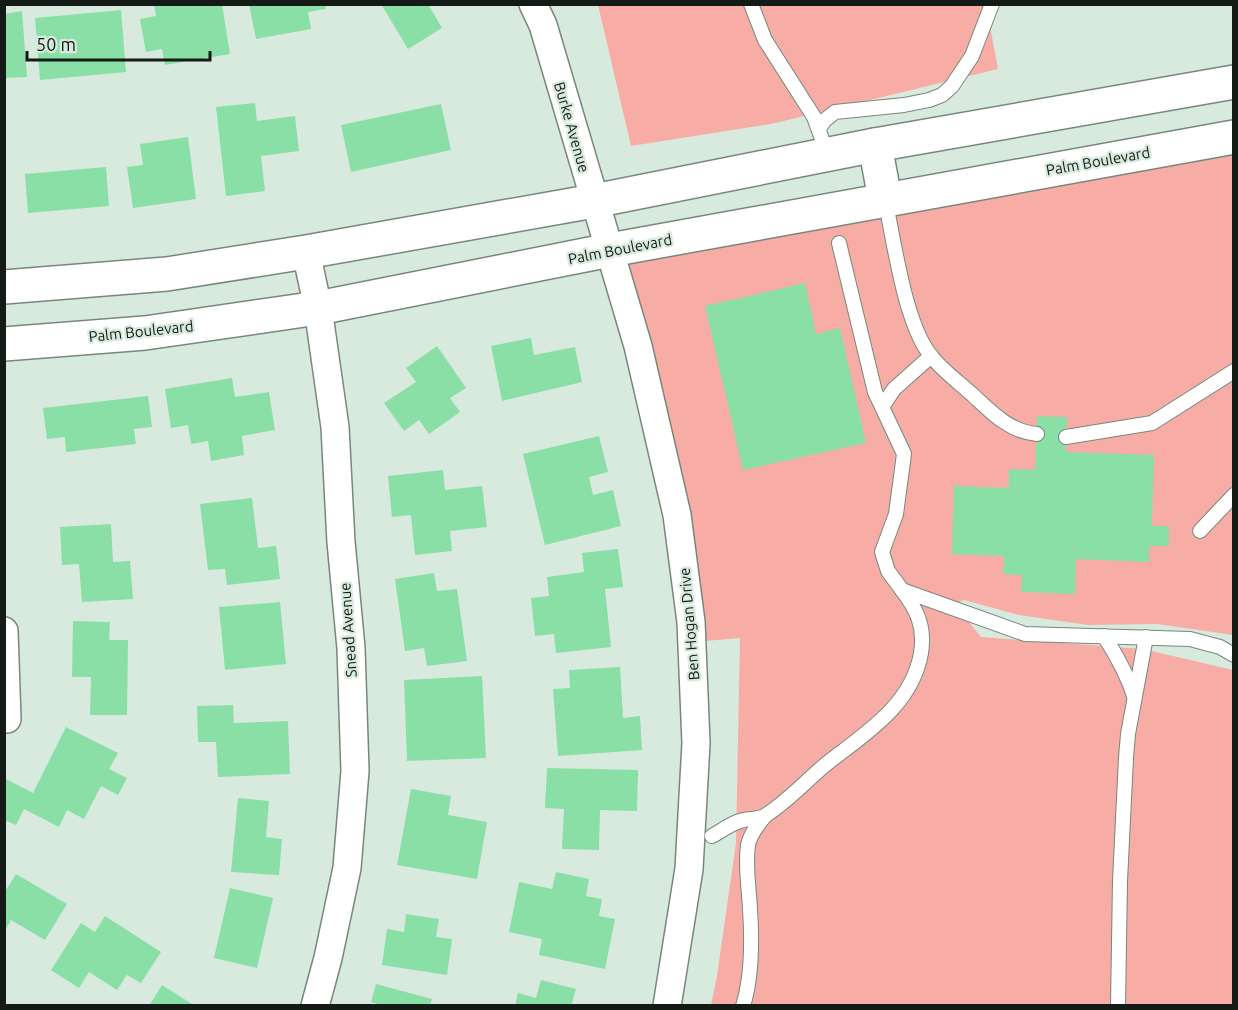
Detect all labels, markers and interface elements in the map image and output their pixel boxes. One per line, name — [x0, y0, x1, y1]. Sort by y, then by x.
scale bar — [27, 24, 210, 62]
text: 50 m — [36, 34, 76, 54]
street label: Burke Avenue — [551, 80, 593, 174]
street label: Palm Boulevard — [1045, 143, 1151, 179]
street label: Palm Boulevard — [567, 231, 673, 267]
street label: Palm Boulevard — [88, 317, 194, 345]
street label: Ben Hogan Drive — [676, 567, 702, 681]
street label: Snead Avenue — [336, 582, 360, 678]

